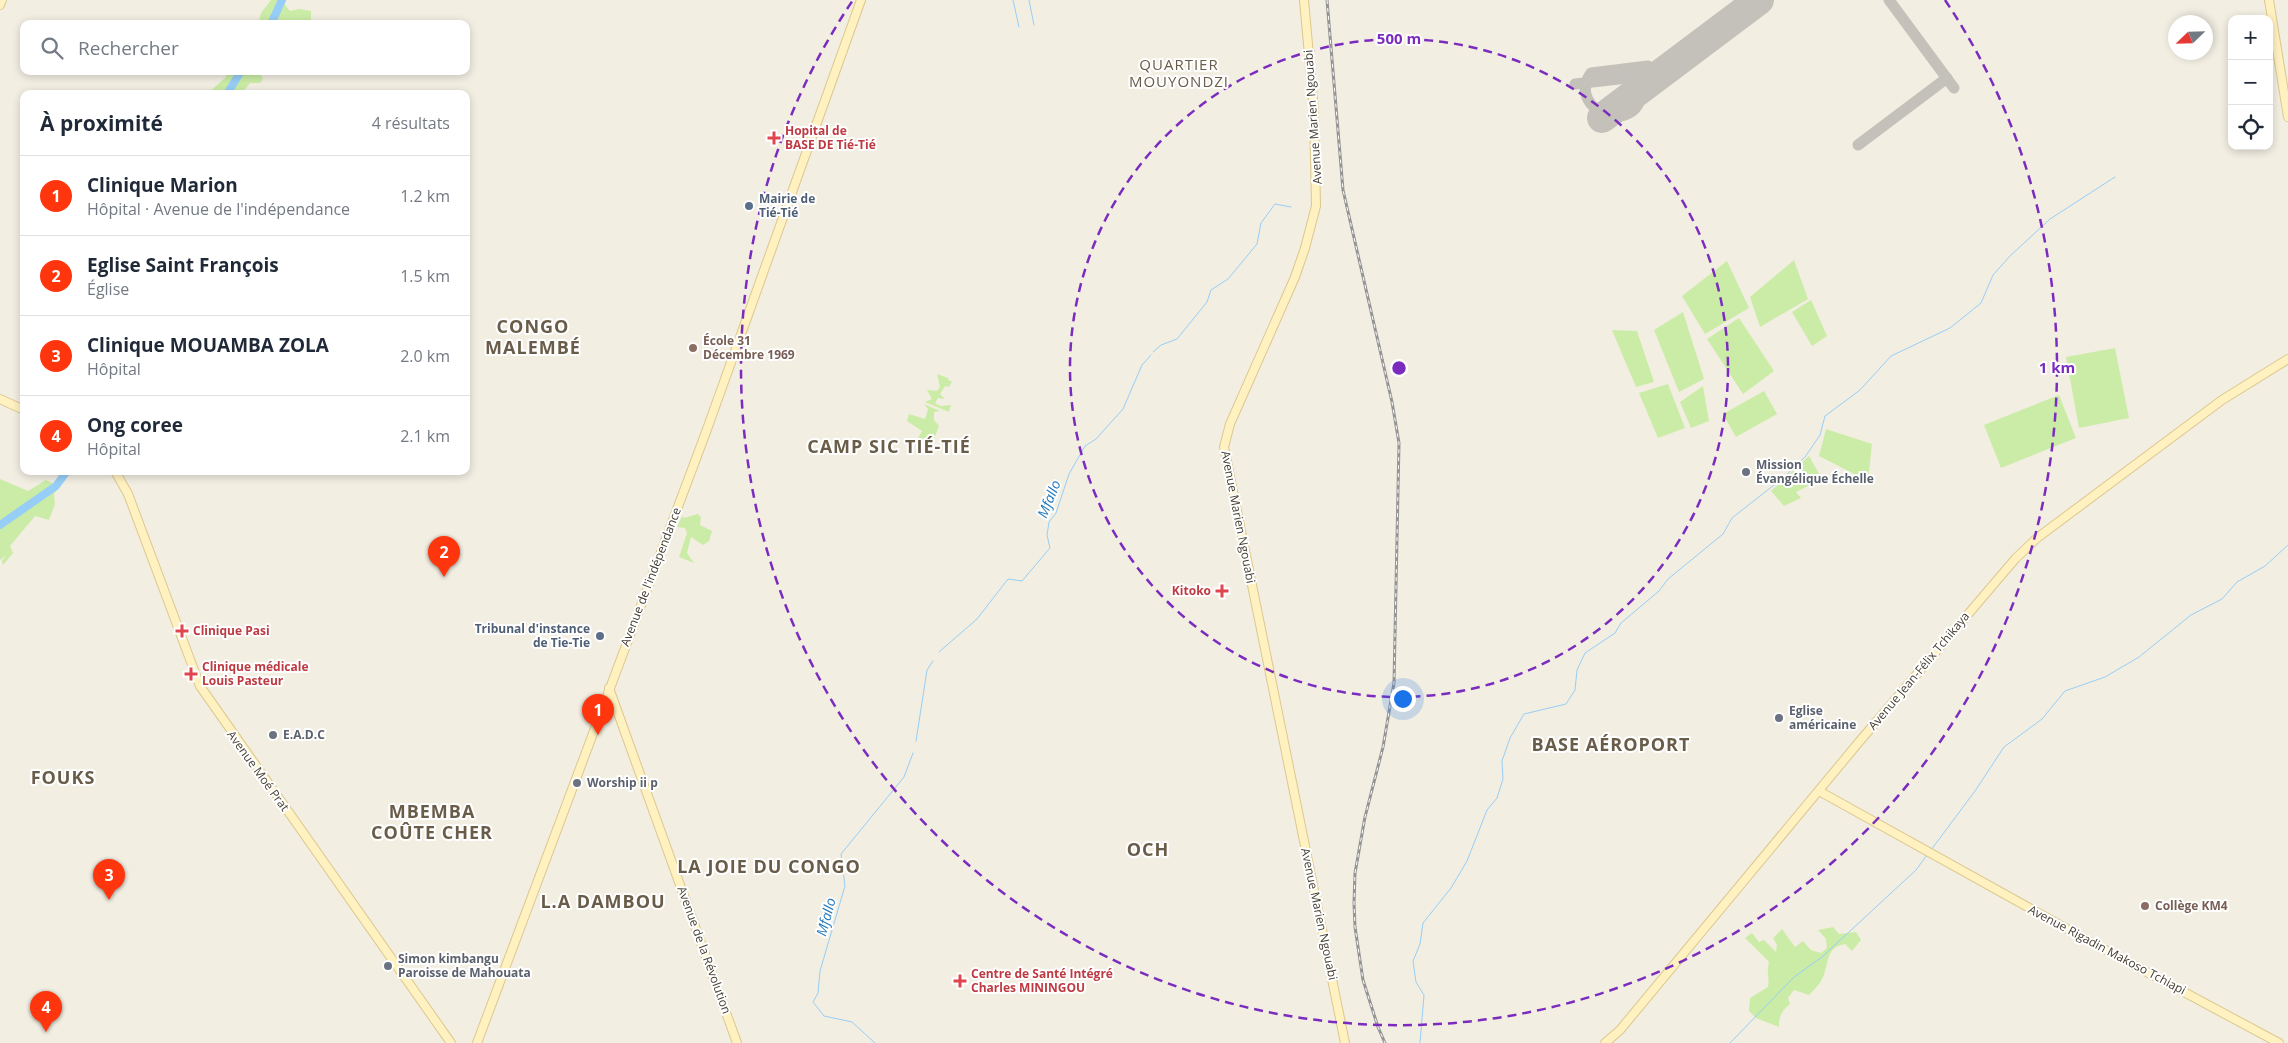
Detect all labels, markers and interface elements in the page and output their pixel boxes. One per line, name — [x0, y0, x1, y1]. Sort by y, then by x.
north arrow — [2168, 15, 2213, 60]
map controls — [2228, 15, 2273, 150]
button: + — [2228, 15, 2273, 60]
search box — [20, 20, 470, 75]
text: 500 m — [1377, 28, 1421, 48]
icon: search — [38, 34, 66, 62]
text: Rechercher — [78, 35, 179, 61]
street label: Avenue Marien Ngouabi — [1299, 49, 1326, 185]
district label: QUARTIER MOUYONDZI — [1129, 54, 1229, 91]
button: − — [2228, 60, 2273, 105]
button: locate — [2228, 105, 2273, 150]
text: À proximité — [40, 109, 163, 137]
text: 4 résultats — [372, 112, 450, 134]
place label: Hopital de BASE DE Tié-Tié — [785, 122, 876, 153]
marker: Hopital de BASE DE Tié-Tié — [767, 131, 781, 145]
text: Clinique Marion — [87, 172, 238, 198]
text: 1 — [51, 185, 61, 207]
text: 1.2 km — [400, 185, 450, 207]
place label: Mairie de Tié-Tié — [759, 190, 815, 221]
text: Hôpital · Avenue de l'indépendance — [87, 198, 350, 220]
marker: Mairie de Tié-Tié — [743, 200, 755, 212]
text: Eglise Saint François — [87, 252, 279, 278]
text: 2 — [51, 265, 61, 287]
text: 1.5 km — [400, 265, 450, 287]
text: Église — [87, 278, 129, 300]
district label: CONGO MALEMBÉ — [485, 314, 581, 359]
text: Clinique MOUAMBA ZOLA — [87, 332, 329, 358]
place label: École 31 Décembre 1969 — [703, 332, 795, 363]
marker: École 31 Décembre 1969 — [687, 342, 699, 354]
text: 3 — [51, 345, 61, 367]
text: 2.0 km — [400, 345, 450, 367]
text: 1 km — [2039, 357, 2075, 377]
text: Hôpital — [87, 358, 141, 380]
centre of rings — [1390, 359, 1408, 377]
text: Ong coree — [87, 412, 183, 438]
text: 4 — [51, 425, 61, 447]
text: 2.1 km — [400, 425, 450, 447]
district label: CAMP SIC TIÉ-TIÉ — [807, 434, 971, 458]
text: Hôpital — [87, 438, 141, 460]
street label: Avenue Marien Ngouabi — [1217, 449, 1260, 585]
place label: Mission Évangélique Échelle — [1756, 456, 1874, 487]
marker: Mission Évangélique Échelle — [1740, 466, 1752, 478]
water label: Mfallo — [1032, 477, 1065, 520]
street label: Avenue de l'indépendance — [616, 505, 685, 649]
pin: 2 — [428, 536, 460, 577]
place label: Kitoko — [1172, 582, 1211, 599]
marker: Kitoko — [1215, 584, 1229, 598]
street label: Avenue Jean-Félix Tchikaya — [1864, 608, 1973, 733]
place label: Tribunal d'instance de Tie-Tie — [475, 620, 590, 651]
place label: Clinique Pasi — [193, 622, 270, 639]
marker: Clinique Pasi — [175, 624, 189, 638]
marker: Tribunal d'instance de Tie-Tie — [594, 630, 606, 642]
place label: Clinique médicale Louis Pasteur — [202, 658, 309, 689]
marker: Clinique médicale Louis Pasteur — [184, 667, 198, 681]
your location — [1390, 686, 1416, 712]
pin: 1 — [582, 694, 614, 735]
place label: Eglise américaine — [1789, 702, 1856, 733]
marker: Eglise américaine — [1773, 712, 1785, 724]
place label: E.A.D.C — [283, 726, 325, 743]
street label: Avenue Moé Prat — [223, 727, 293, 814]
marker: E.A.D.C — [267, 729, 279, 741]
district label: BASE AÉROPORT — [1532, 732, 1690, 756]
district label: FOUKS — [31, 765, 95, 789]
place label: Worship ii p — [587, 774, 658, 791]
marker: Worship ii p — [571, 777, 583, 789]
district label: MBEMBA COÛTE CHER — [371, 799, 493, 844]
district label: OCH — [1127, 837, 1169, 861]
street label: Avenue Marien Ngouabi — [1297, 846, 1342, 982]
district label: LA JOIE DU CONGO — [677, 854, 861, 878]
pin: 3 — [93, 859, 125, 900]
street label: Avenue de la Révolution — [673, 884, 735, 1016]
district label: L.A DAMBOU — [540, 889, 666, 913]
water label: Mfallo — [811, 895, 840, 938]
place label: Collège KM4 — [2155, 897, 2228, 914]
marker: Collège KM4 — [2139, 900, 2151, 912]
street label: Avenue Rigadin Makoso Tchiapi — [2025, 901, 2189, 998]
place label: Simon kimbangu Paroisse de Mahouata — [398, 950, 531, 981]
marker: Simon kimbangu Paroisse de Mahouata — [382, 960, 394, 972]
place label: Centre de Santé Intégré Charles MININGOU — [971, 965, 1113, 996]
marker: Centre de Santé Intégré Charles MININGOU — [953, 974, 967, 988]
pin: 4 — [30, 991, 62, 1032]

